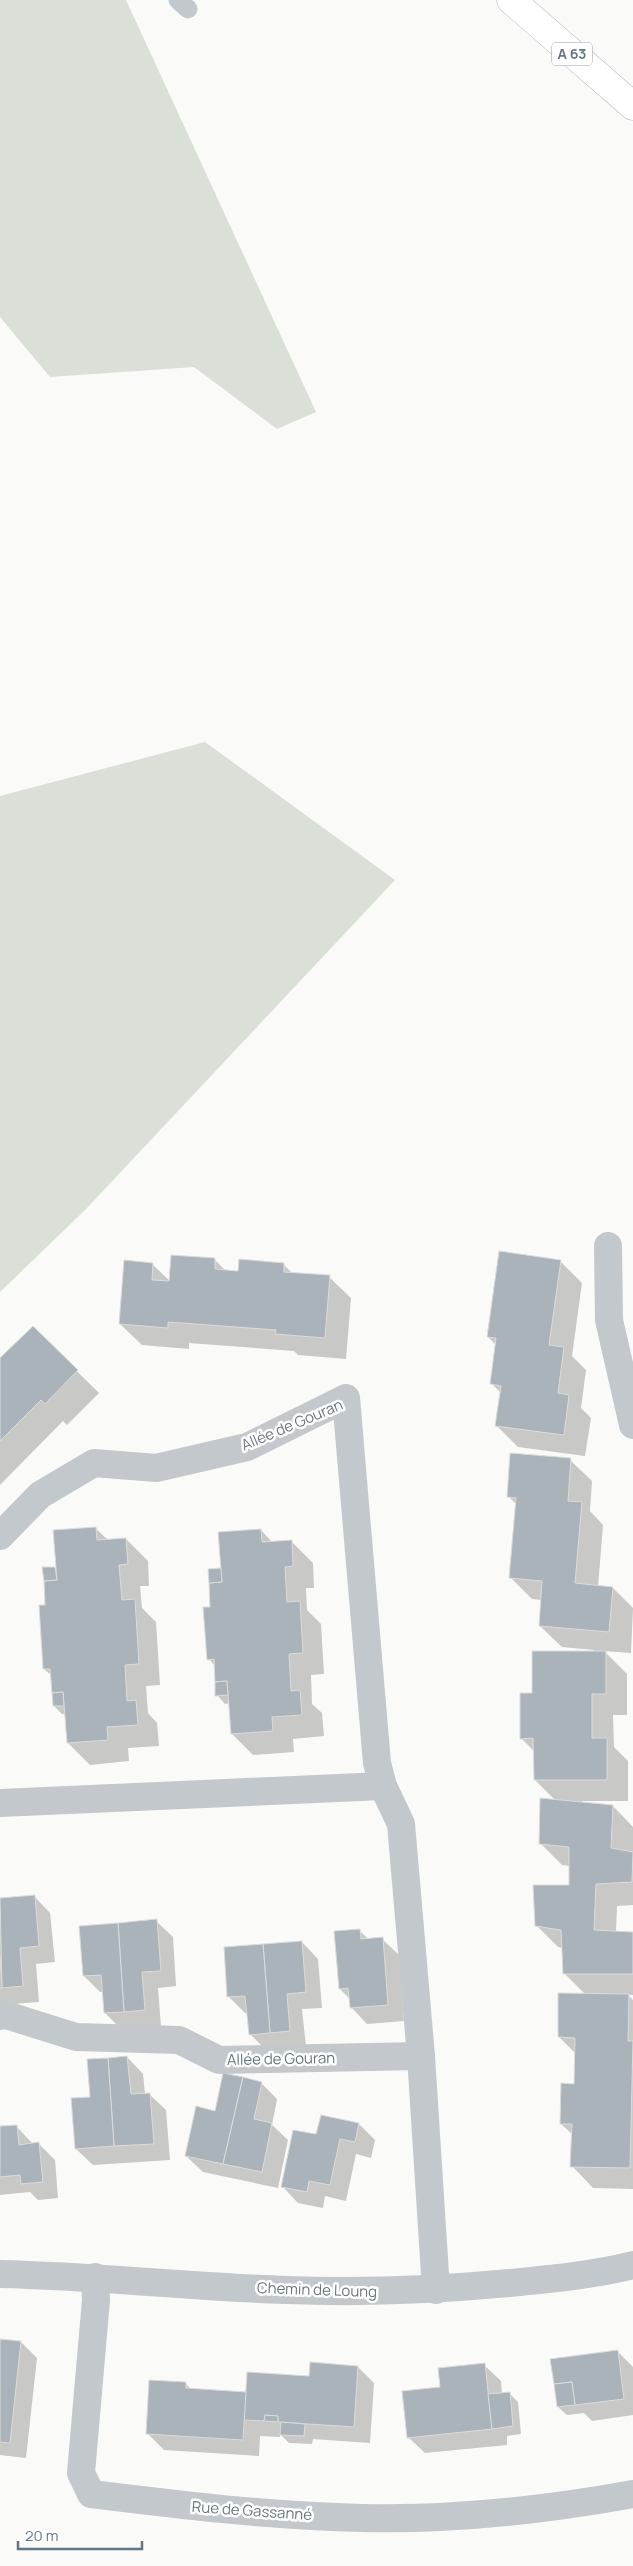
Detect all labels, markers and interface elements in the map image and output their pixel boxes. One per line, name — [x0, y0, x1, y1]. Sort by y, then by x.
road number: A 63 — [552, 42, 592, 66]
street label: Allée de Gouran — [238, 1394, 346, 1455]
street label: Allée de Gouran — [227, 2047, 335, 2070]
street label: Chemin de Loung — [257, 2277, 377, 2302]
street label: Rue de Gassanné — [191, 2496, 313, 2525]
scale bar — [18, 2518, 141, 2550]
text: 20 m — [25, 2525, 58, 2546]

